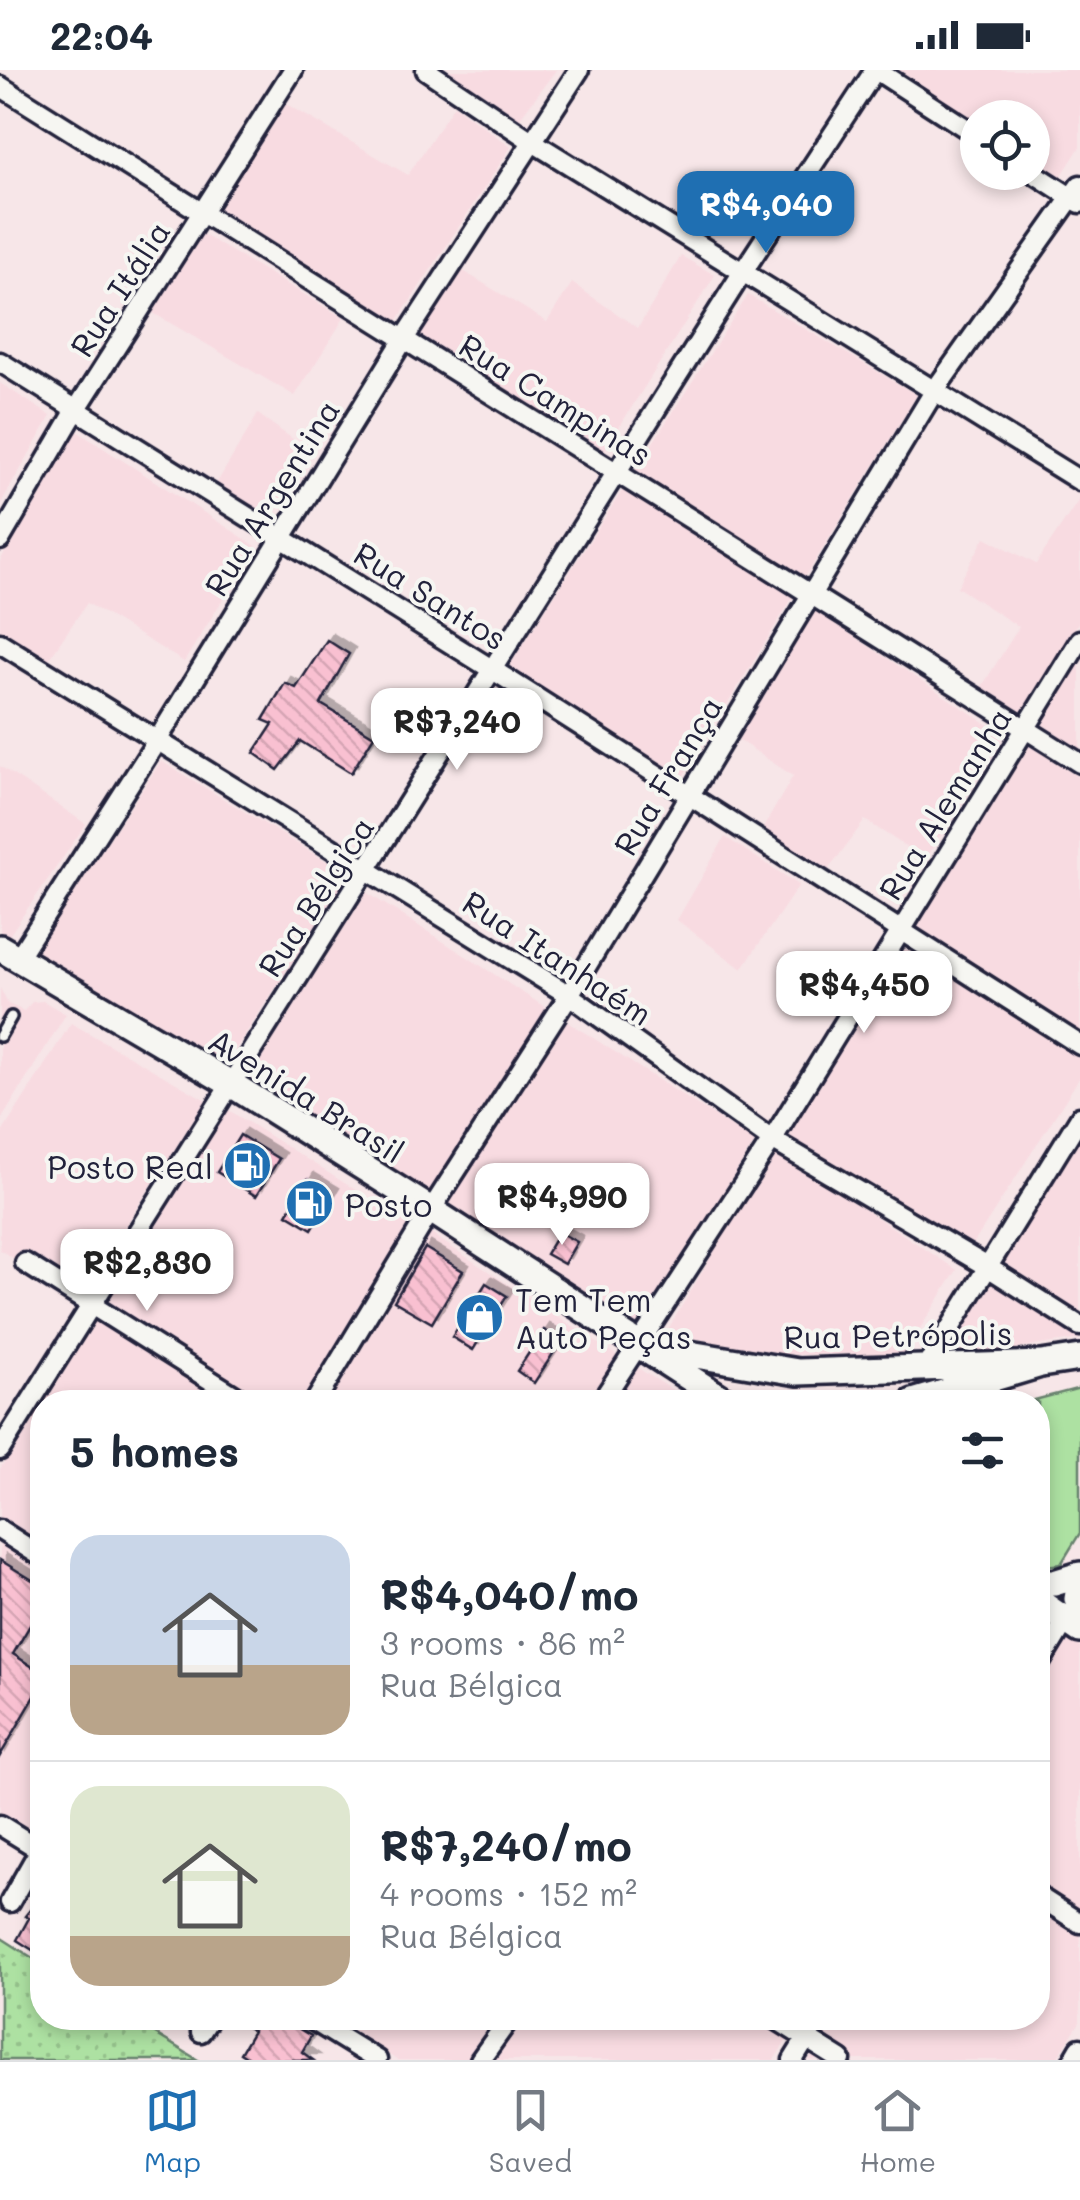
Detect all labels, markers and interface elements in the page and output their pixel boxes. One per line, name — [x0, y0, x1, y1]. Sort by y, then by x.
text: 22:04 — [50, 10, 153, 60]
map controls — [960, 100, 1050, 190]
button: locate — [960, 100, 1050, 190]
pin: R$4,040 — [674, 171, 858, 256]
text: R$4,040 — [699, 182, 833, 224]
street label: Rua Itália — [59, 212, 179, 364]
street label: Rua Campinas — [452, 323, 660, 475]
street label: Rua Argentina — [194, 391, 348, 603]
street label: Rua Santos — [347, 531, 515, 659]
pin: R$7,240 — [365, 688, 549, 773]
street label: Rua França — [603, 688, 731, 862]
text: R$7,240 — [393, 699, 521, 741]
street label: Rua Alemanha — [868, 699, 1020, 907]
street label: Rua Bélgica — [248, 808, 382, 984]
street label: Rua Itanhaém — [455, 880, 661, 1034]
pin: R$4,450 — [772, 951, 956, 1036]
text: R$4,450 — [798, 962, 930, 1004]
street label: Avenida Brasil — [201, 1018, 413, 1172]
fuel station icon: Posto Real — [222, 1140, 274, 1192]
place label: Posto Real — [47, 1145, 213, 1187]
pin: R$4,990 — [470, 1163, 654, 1248]
text: R$4,990 — [496, 1174, 628, 1216]
fuel station icon: Posto — [284, 1178, 336, 1230]
place label: Posto — [345, 1183, 432, 1225]
pin: R$2,830 — [55, 1229, 239, 1314]
text: R$2,830 — [82, 1240, 212, 1282]
place label: Tem Tem Auto Peças — [515, 1278, 692, 1357]
shop icon: Tem Tem Auto Peças — [454, 1291, 506, 1343]
street label: Rua Petrópolis — [783, 1311, 1013, 1357]
text: 5 homes — [70, 1423, 239, 1478]
icon: filters — [955, 1423, 1010, 1478]
text: R$4,040/mo — [380, 1566, 639, 1621]
icon: home — [150, 1575, 270, 1695]
text: 3 rooms · 86 m² — [380, 1621, 625, 1663]
text: Rua Bélgica — [380, 1663, 563, 1705]
text: R$7,240/mo — [380, 1817, 632, 1872]
icon: home — [150, 1826, 270, 1946]
text: 4 rooms · 152 m² — [380, 1872, 637, 1914]
text: Rua Bélgica — [380, 1914, 563, 1956]
tab: Map — [144, 2083, 201, 2179]
tab: Saved — [489, 2083, 572, 2179]
tab: Home — [860, 2083, 936, 2179]

